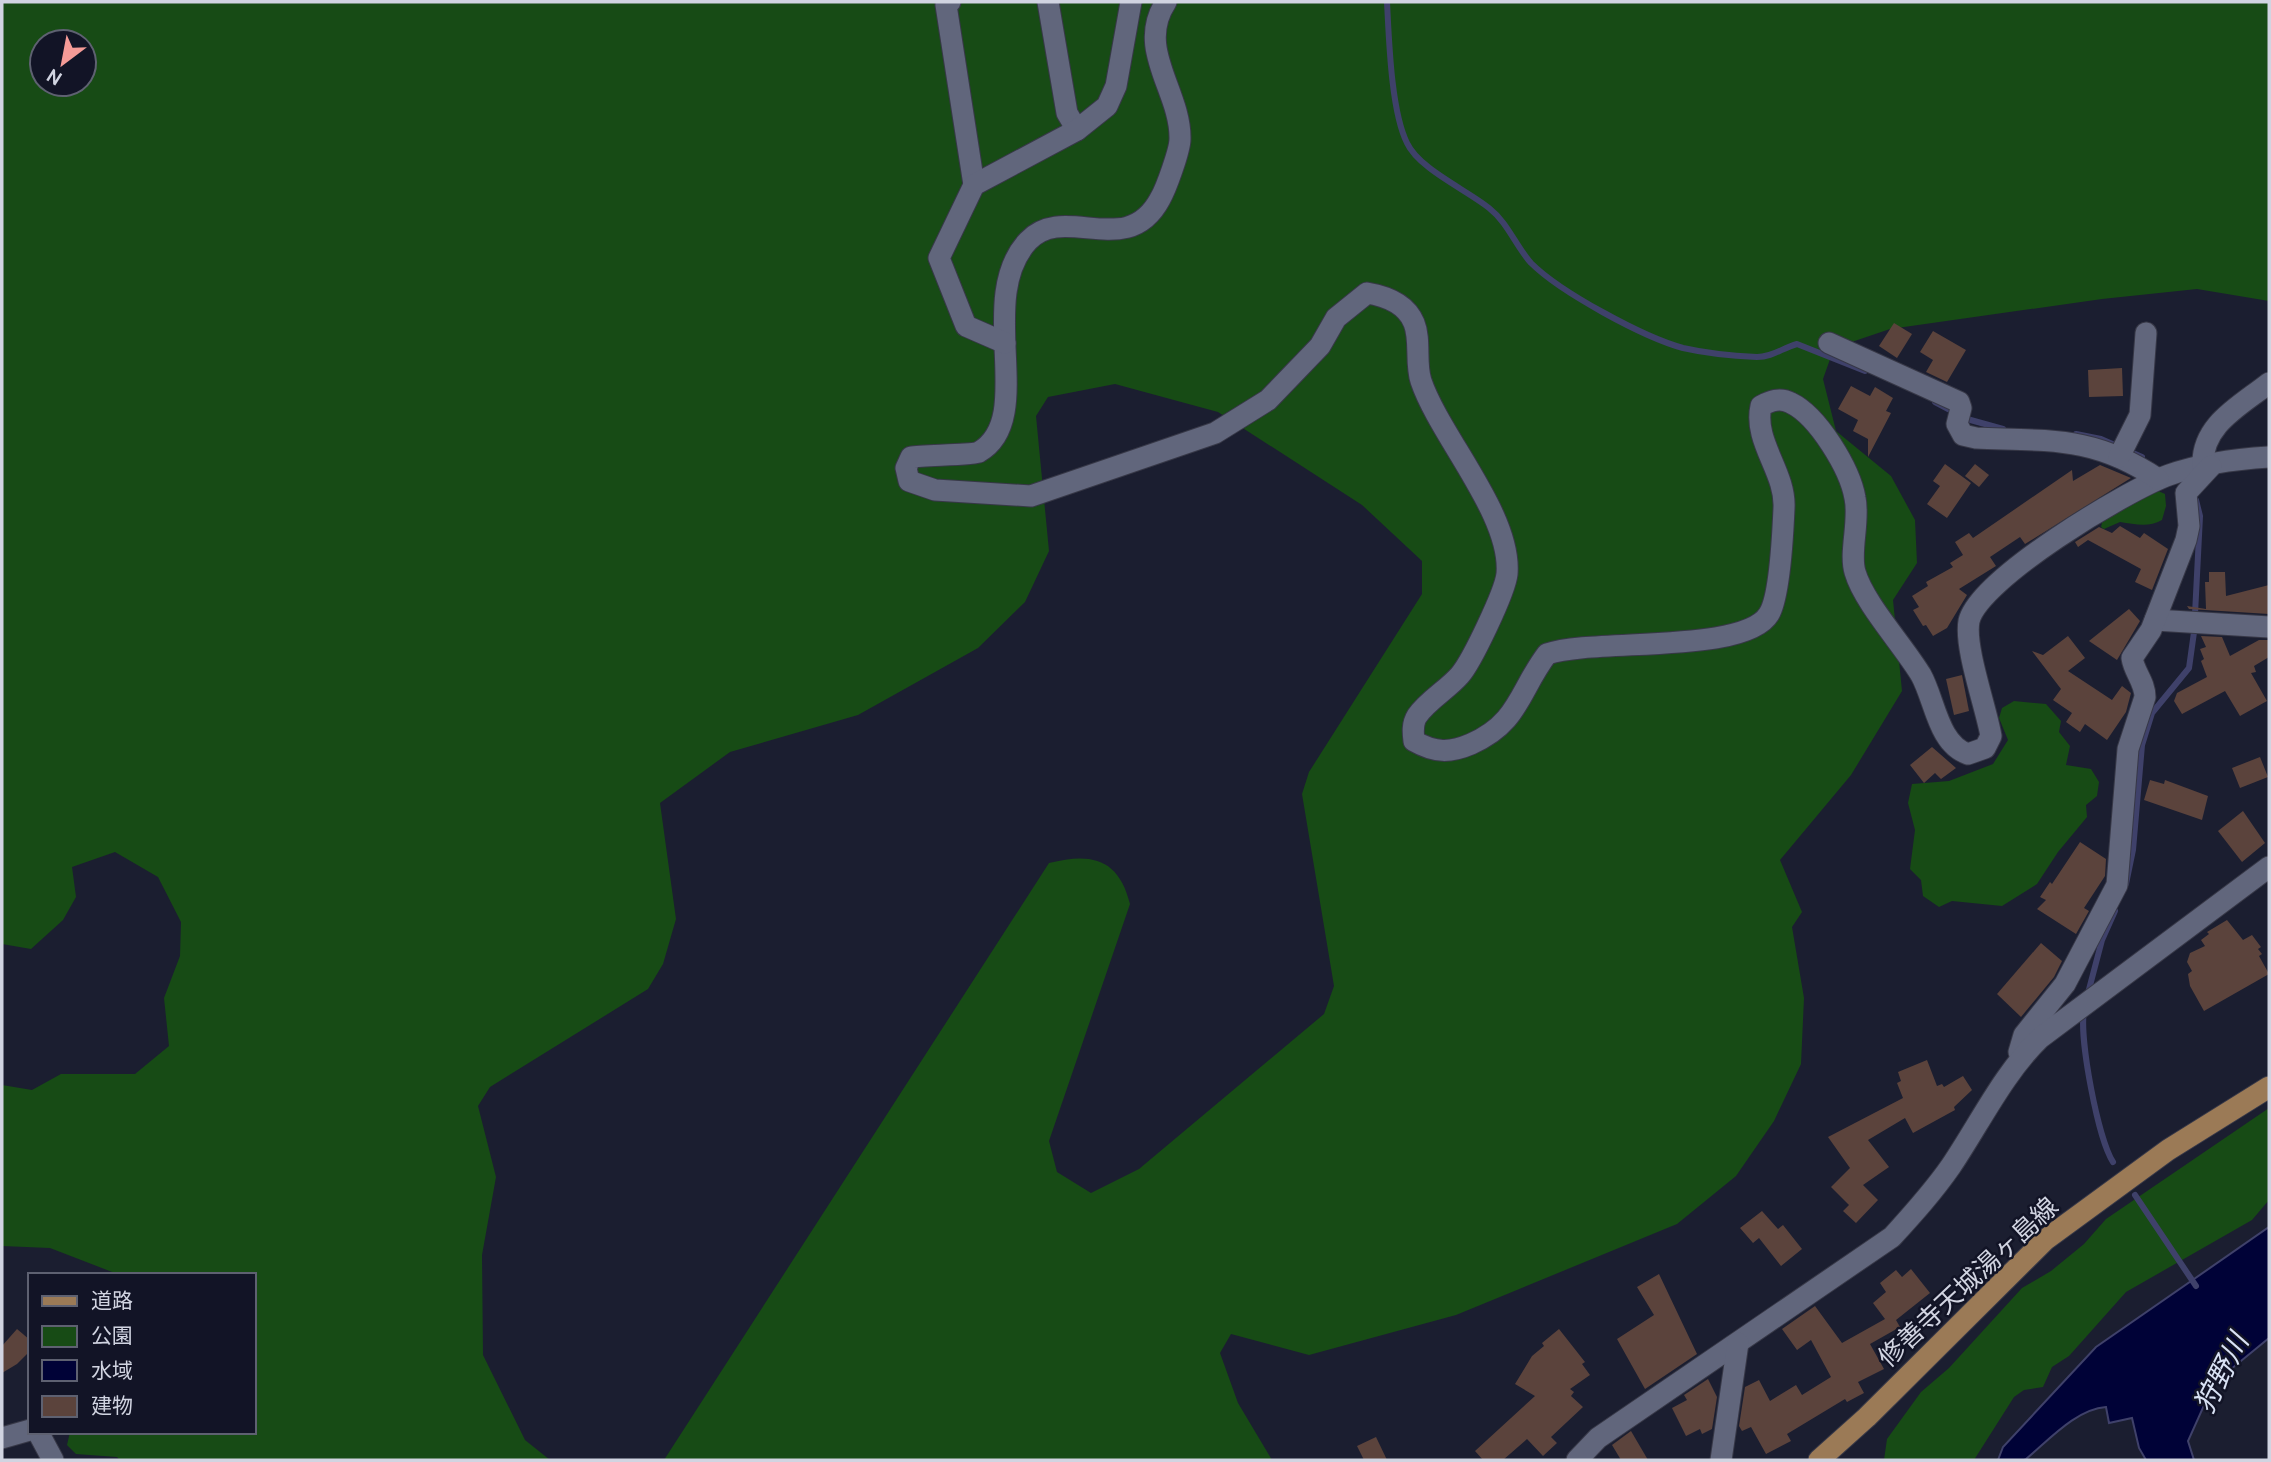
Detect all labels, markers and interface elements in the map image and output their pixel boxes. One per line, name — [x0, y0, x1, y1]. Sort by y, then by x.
north arrow — [28, 28, 98, 98]
text: N — [42, 64, 66, 90]
street label: 修善寺天城湯ヶ島線 — [1872, 1190, 2064, 1374]
legend — [28, 1273, 256, 1434]
text: 道路 — [91, 1288, 133, 1313]
text: 公園 — [91, 1323, 133, 1348]
water label: 狩野川 — [2187, 1325, 2257, 1418]
text: 水域 — [91, 1358, 133, 1383]
text: 建物 — [91, 1393, 133, 1418]

